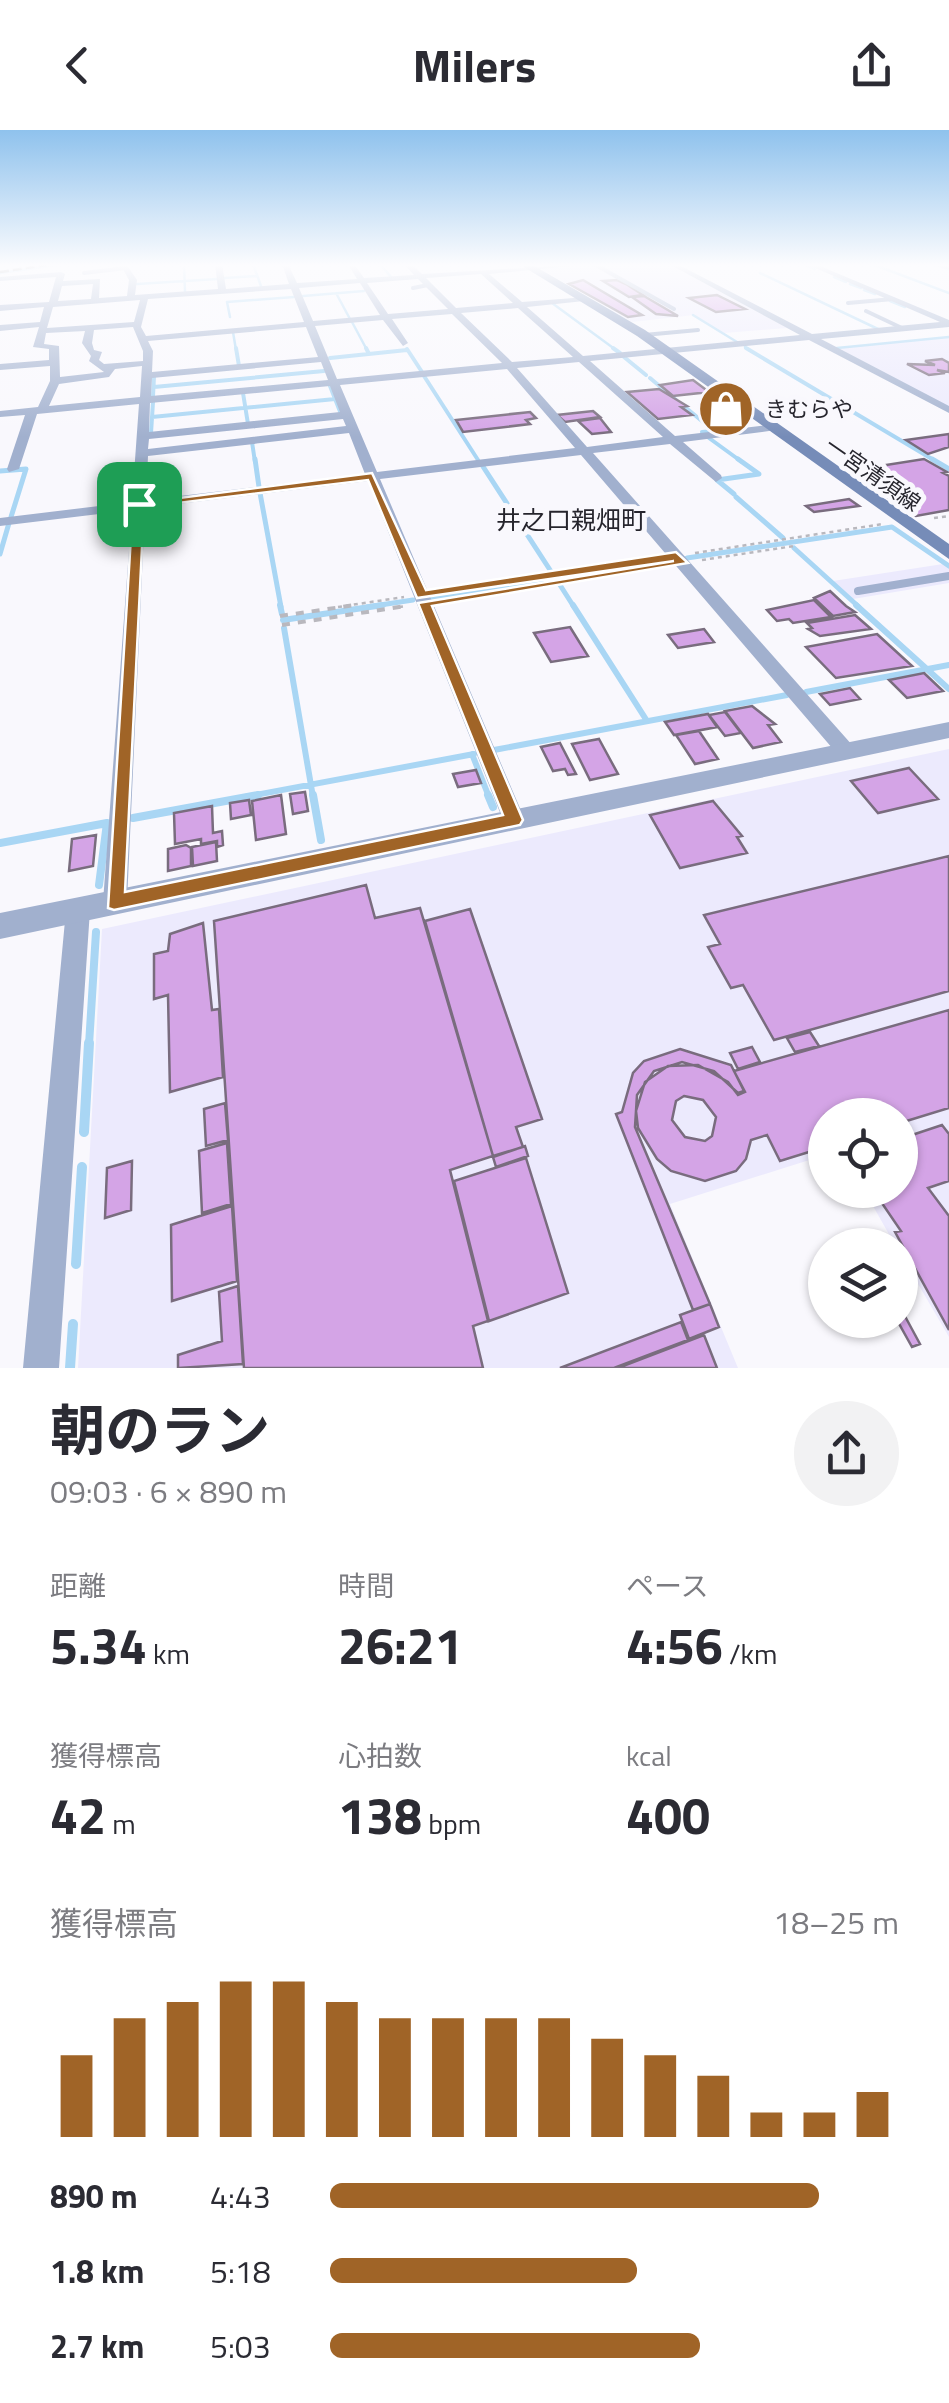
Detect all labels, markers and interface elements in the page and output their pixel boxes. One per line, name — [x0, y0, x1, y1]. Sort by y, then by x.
text: Milers — [413, 31, 536, 99]
icon: back — [50, 38, 105, 93]
icon: share — [844, 38, 899, 93]
shop icon: きむらや — [696, 379, 756, 439]
place label: きむらや — [765, 392, 853, 426]
street label: 一宮清須線 — [818, 429, 928, 519]
pin — [97, 462, 182, 547]
icon: arrive — [112, 477, 167, 532]
district label: 井之口親畑町 — [496, 501, 646, 539]
map controls — [808, 1098, 918, 1338]
button: locate — [808, 1098, 918, 1208]
button: layers — [808, 1228, 918, 1338]
text: 朝のラン — [50, 1388, 270, 1471]
button: share — [794, 1401, 899, 1506]
text: 09:03 · 6 × 890 m — [50, 1467, 287, 1515]
text: 距離 — [50, 1564, 106, 1607]
text: 時間 — [338, 1564, 394, 1607]
text: ペース — [626, 1564, 709, 1607]
text: 5.34 — [50, 1607, 147, 1683]
text: 26:21 — [338, 1607, 463, 1683]
text: 4:56 — [626, 1607, 723, 1683]
text: km — [147, 1632, 190, 1675]
text: /km — [723, 1632, 777, 1675]
text: 獲得標高 — [50, 1734, 162, 1777]
text: 心拍数 — [338, 1734, 422, 1777]
text: kcal — [626, 1734, 672, 1777]
text: 42 — [50, 1777, 106, 1853]
text: 138 — [338, 1777, 422, 1853]
text: 400 — [626, 1777, 710, 1853]
text: m — [106, 1802, 136, 1845]
text: bpm — [422, 1802, 481, 1845]
text: 18–25 m — [773, 1898, 899, 1946]
text: 獲得標高 — [50, 1899, 178, 1947]
text: 890 m — [50, 2172, 138, 2220]
text: 4:43 — [210, 2172, 271, 2220]
text: 1.8 km — [50, 2247, 144, 2295]
text: 5:18 — [210, 2247, 271, 2295]
text: 2.7 km — [50, 2322, 144, 2370]
text: 5:03 — [210, 2322, 271, 2370]

